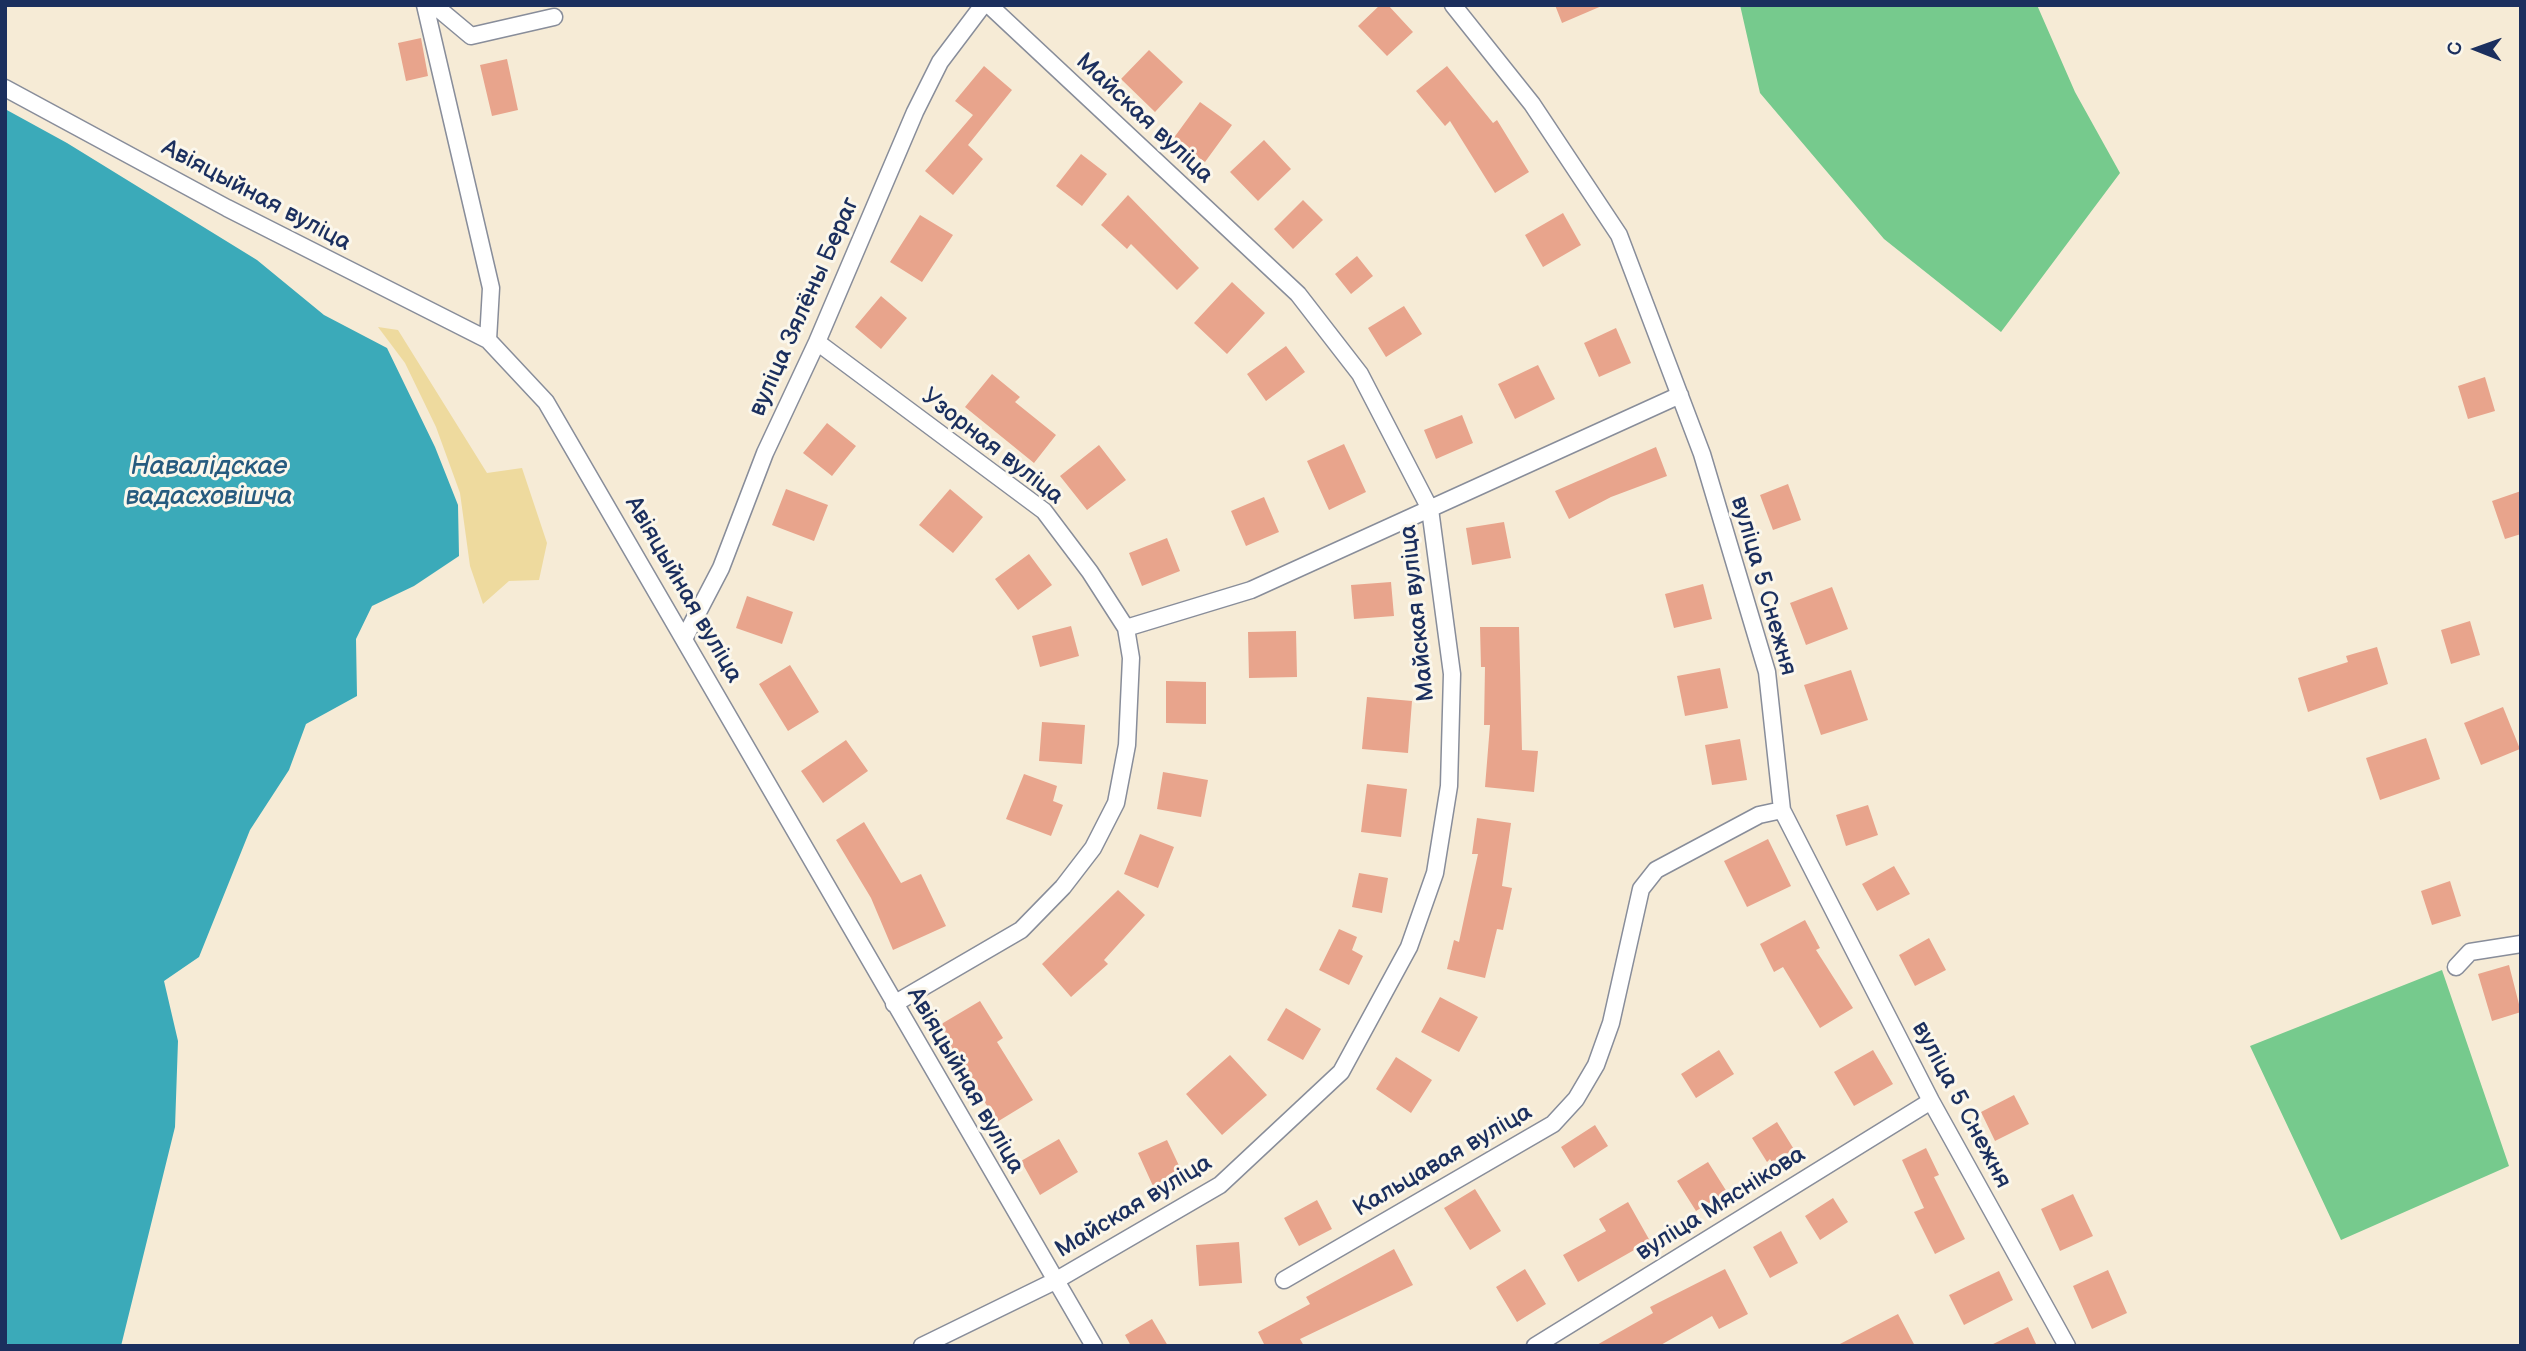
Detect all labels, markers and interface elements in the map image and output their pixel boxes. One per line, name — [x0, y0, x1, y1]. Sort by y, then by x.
north arrow — [2442, 14, 2512, 84]
text: С — [2444, 42, 2467, 55]
street label: Майская вуліца — [1069, 48, 1219, 190]
street label: Авіяцыйная вуліца — [156, 134, 356, 258]
street label: вуліца Зялёны Бераг — [744, 193, 866, 421]
street label: Узорная вуліца — [915, 383, 1069, 511]
water label: Навалідскае вадасховішча — [125, 451, 293, 512]
street label: Авіяцыйная вуліца — [618, 492, 748, 688]
street label: вуліца 5 Снежня — [1724, 493, 1802, 679]
street label: Майская вуліца — [1394, 523, 1442, 703]
street label: Авіяцыйная вуліца — [900, 983, 1030, 1179]
street label: вуліца 5 Снежня — [1905, 1017, 2017, 1193]
street label: Кальцавая вуліца — [1349, 1098, 1537, 1224]
street label: вуліца Мяснікова — [1631, 1140, 1811, 1268]
street label: Майская вуліца — [1050, 1149, 1218, 1265]

